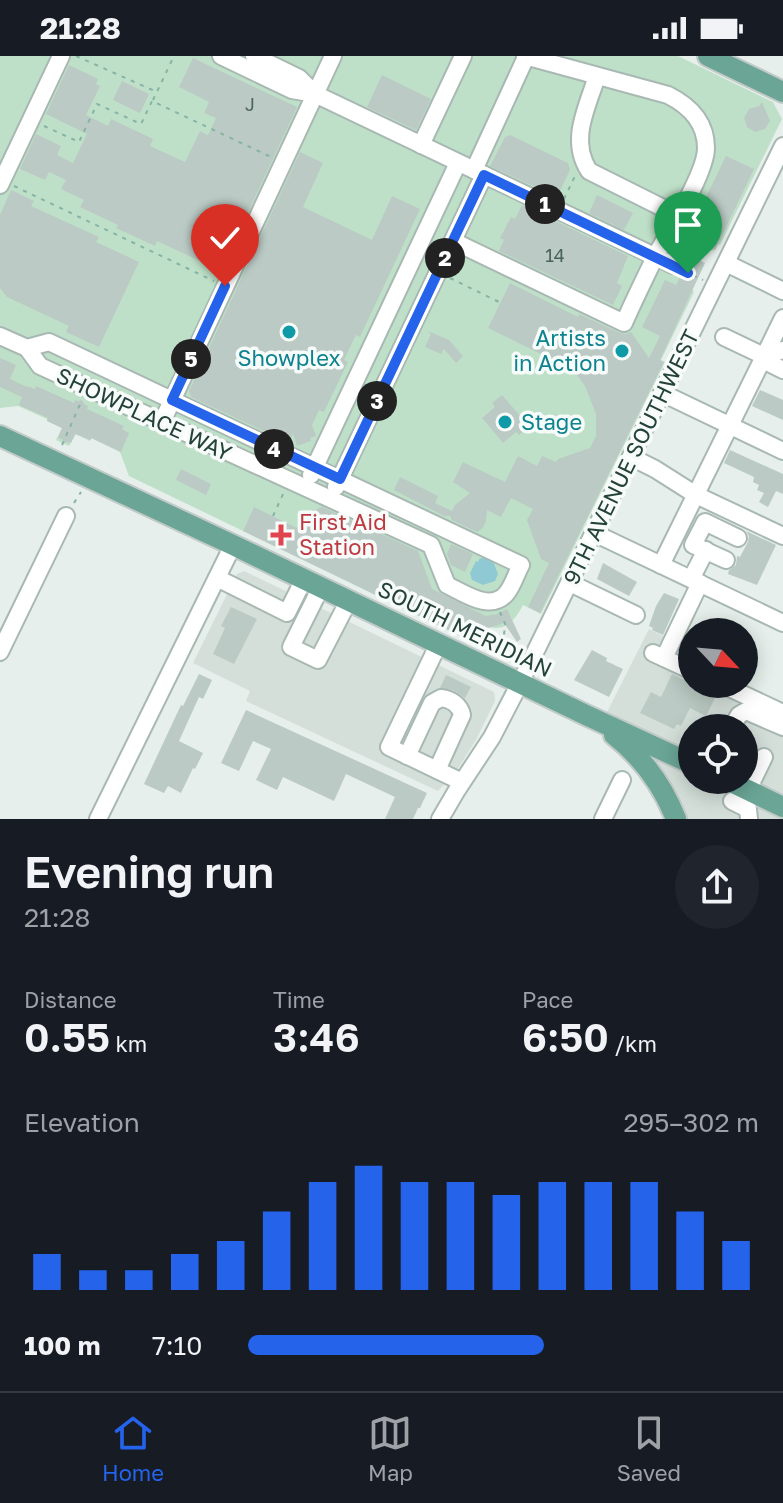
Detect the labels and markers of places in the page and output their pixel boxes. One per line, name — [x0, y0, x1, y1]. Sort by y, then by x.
pin: 1 — [525, 184, 565, 224]
pin — [654, 191, 722, 273]
pin — [191, 204, 259, 286]
pin: 2 — [425, 238, 465, 278]
marker: Showplex — [280, 323, 298, 341]
place label: Artists in Action — [513, 324, 606, 376]
pin: 5 — [171, 339, 211, 379]
marker: Artists in Action — [613, 342, 631, 360]
place label: Showplex — [237, 344, 341, 371]
pin: 3 — [357, 381, 397, 421]
place label: Stage — [521, 408, 582, 435]
marker: Stage — [496, 413, 514, 431]
pin: 4 — [254, 429, 294, 469]
place label: First Aid Station — [299, 508, 387, 560]
marker: First Aid Station — [270, 524, 292, 546]

